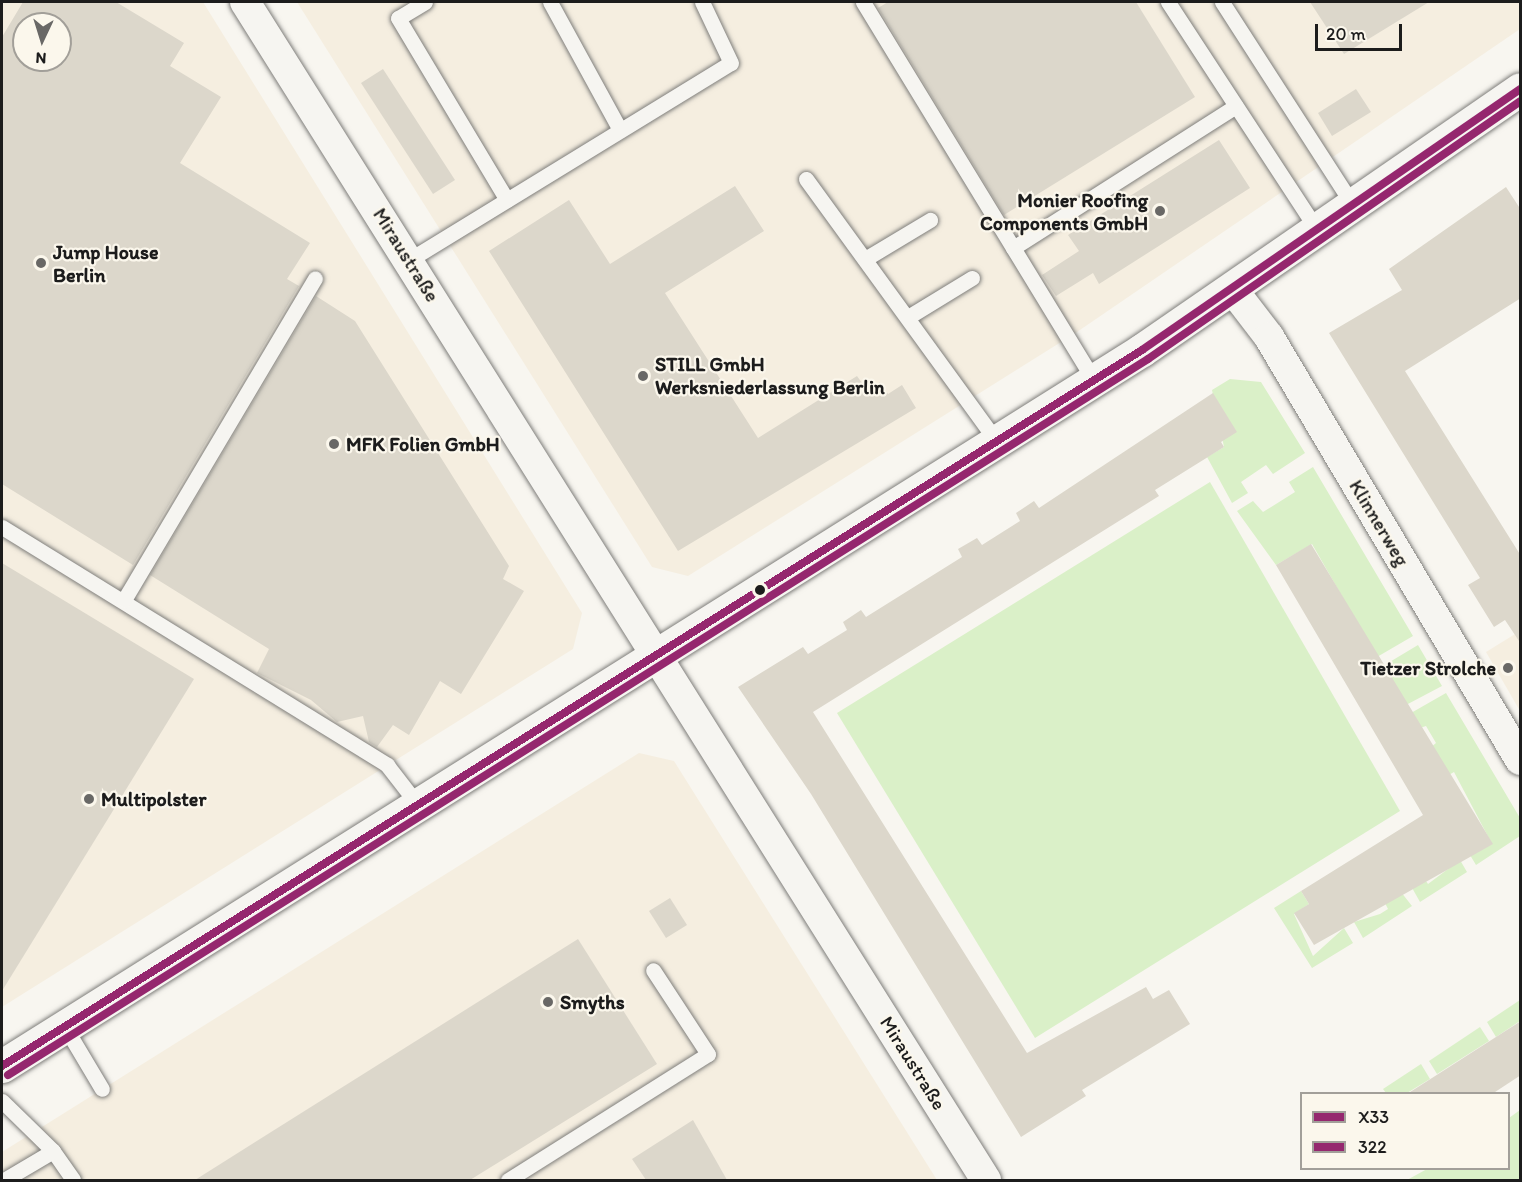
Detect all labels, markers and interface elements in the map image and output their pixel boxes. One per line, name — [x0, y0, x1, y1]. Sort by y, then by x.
north arrow — [12, 12, 72, 72]
scale bar — [1318, 12, 1405, 50]
text: 20 m — [1326, 23, 1366, 45]
text: N — [35, 49, 47, 68]
place label: Monier Roofing Components GmbH — [980, 188, 1148, 235]
street label: Miraustraße — [368, 204, 444, 306]
marker: Monier Roofing Components GmbH — [1153, 204, 1167, 218]
place label: Jump House Berlin — [53, 240, 158, 287]
marker: Jump House Berlin — [34, 256, 48, 270]
place label: STILL GmbH Werksniederlassung Berlin — [655, 352, 885, 399]
marker: STILL GmbH Werksniederlassung Berlin — [636, 369, 650, 383]
place label: MFK Folien GmbH — [346, 432, 500, 456]
marker: MFK Folien GmbH — [327, 437, 341, 451]
street label: Klinnerweg — [1344, 475, 1414, 571]
unlabelled marker — [754, 584, 766, 596]
place label: Tietzer Strolche — [1360, 656, 1496, 680]
marker: Tietzer Strolche — [1501, 661, 1515, 675]
place label: Multipolster — [101, 787, 206, 811]
marker: Multipolster — [82, 792, 96, 806]
place label: Smyths — [560, 990, 625, 1014]
marker: Smyths — [541, 995, 555, 1009]
street label: Miraustraße — [875, 1012, 951, 1114]
legend — [1300, 1092, 1510, 1170]
text: X33 — [1358, 1106, 1389, 1128]
text: 322 — [1358, 1136, 1387, 1158]

